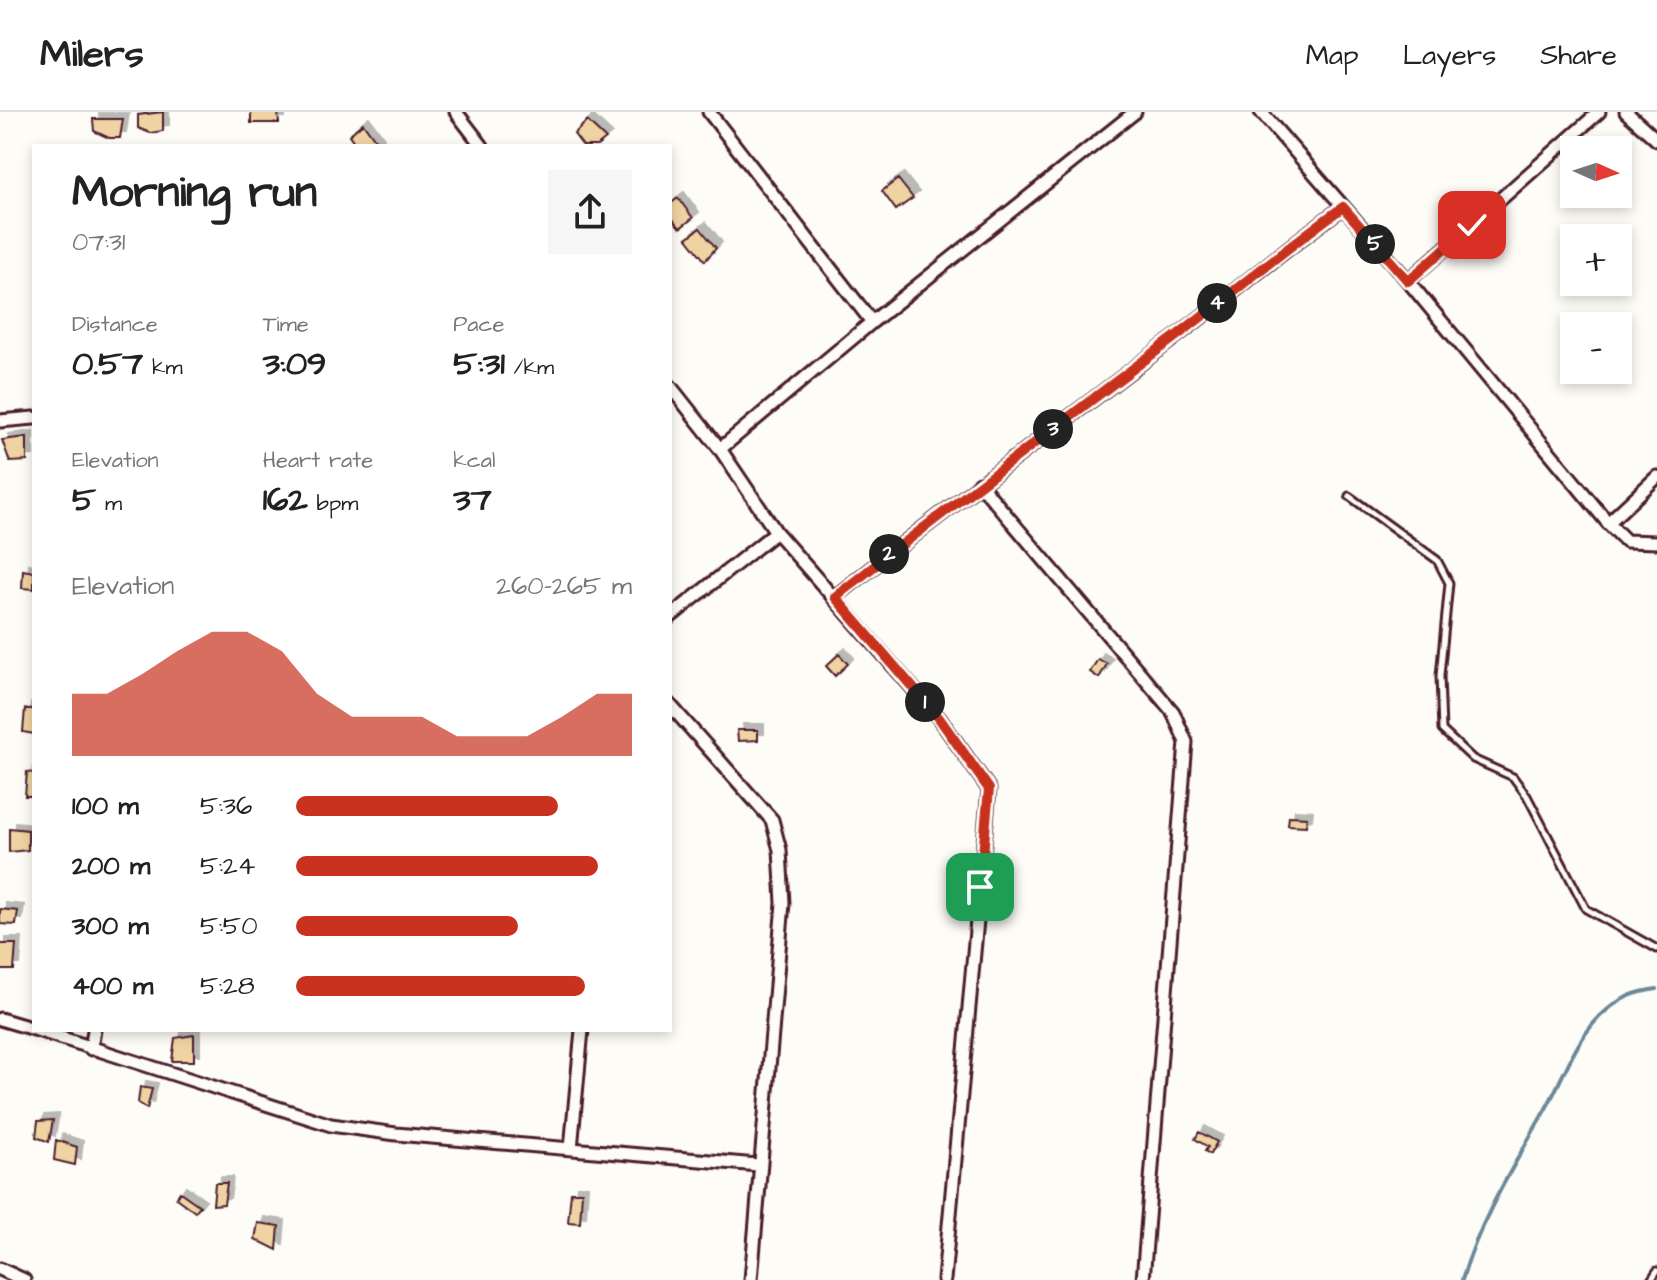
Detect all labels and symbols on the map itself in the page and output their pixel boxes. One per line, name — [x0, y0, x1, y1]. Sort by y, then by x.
north arrow — [1560, 136, 1632, 208]
pin — [1438, 191, 1506, 259]
pin: 5 — [1355, 224, 1395, 264]
pin: 4 — [1197, 283, 1237, 323]
pin: 3 — [1033, 409, 1073, 449]
pin: 2 — [869, 534, 909, 574]
pin: 1 — [905, 682, 945, 722]
pin — [946, 853, 1014, 921]

